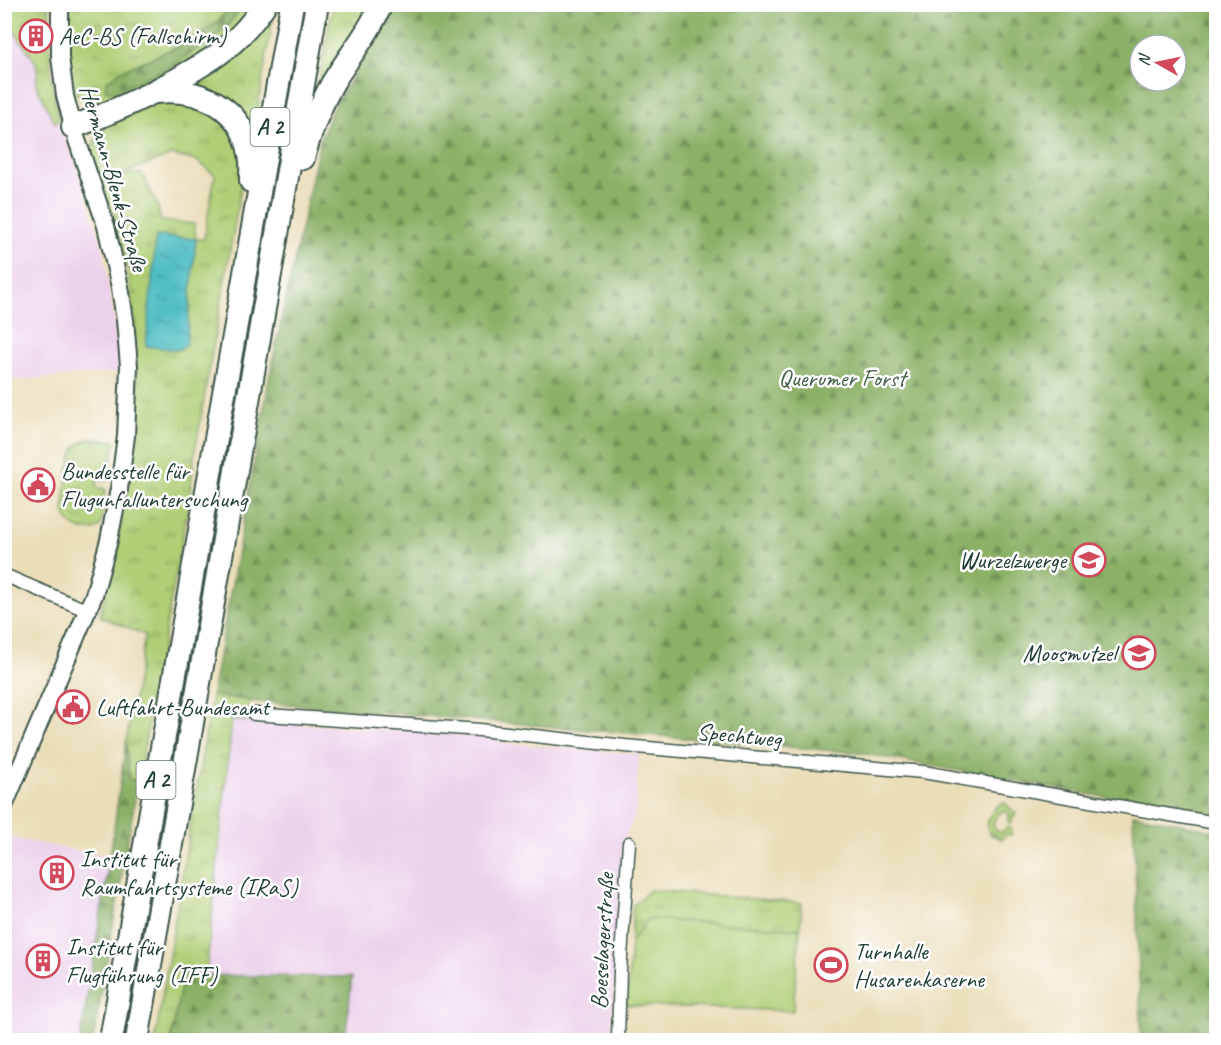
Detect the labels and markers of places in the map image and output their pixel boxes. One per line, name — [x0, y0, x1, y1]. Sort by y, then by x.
building icon: AeC-BS (Fallschirm) — [18, 18, 54, 54]
place label: AeC-BS (Fallschirm) — [59, 21, 227, 51]
place label: Bundesstelle für Flugunfalluntersuchung — [61, 456, 250, 514]
public building icon: Bundesstelle für Flugunfalluntersuchung — [20, 467, 56, 503]
school or university icon: Wurzelzwerge — [1071, 542, 1107, 578]
place label: Wurzelzwerge — [959, 545, 1068, 575]
school or university icon: Moosmutzel — [1121, 635, 1157, 671]
place label: Moosmutzel — [1023, 638, 1120, 668]
public building icon: Luftfahrt-Bundesamt — [55, 689, 91, 725]
place label: Luftfahrt-Bundesamt — [96, 692, 271, 722]
place label: Institut für Raumfahrtsysteme (IRaS) — [80, 844, 299, 902]
building icon: Institut für Raumfahrtsysteme (IRaS) — [39, 855, 75, 891]
place label: Institut für Flugführung (IFF) — [66, 932, 218, 990]
place label: Turnhalle Husarenkaserne — [854, 936, 986, 994]
building icon: Institut für Flugführung (IFF) — [25, 943, 61, 979]
sports icon: Turnhalle Husarenkaserne — [813, 947, 849, 983]

